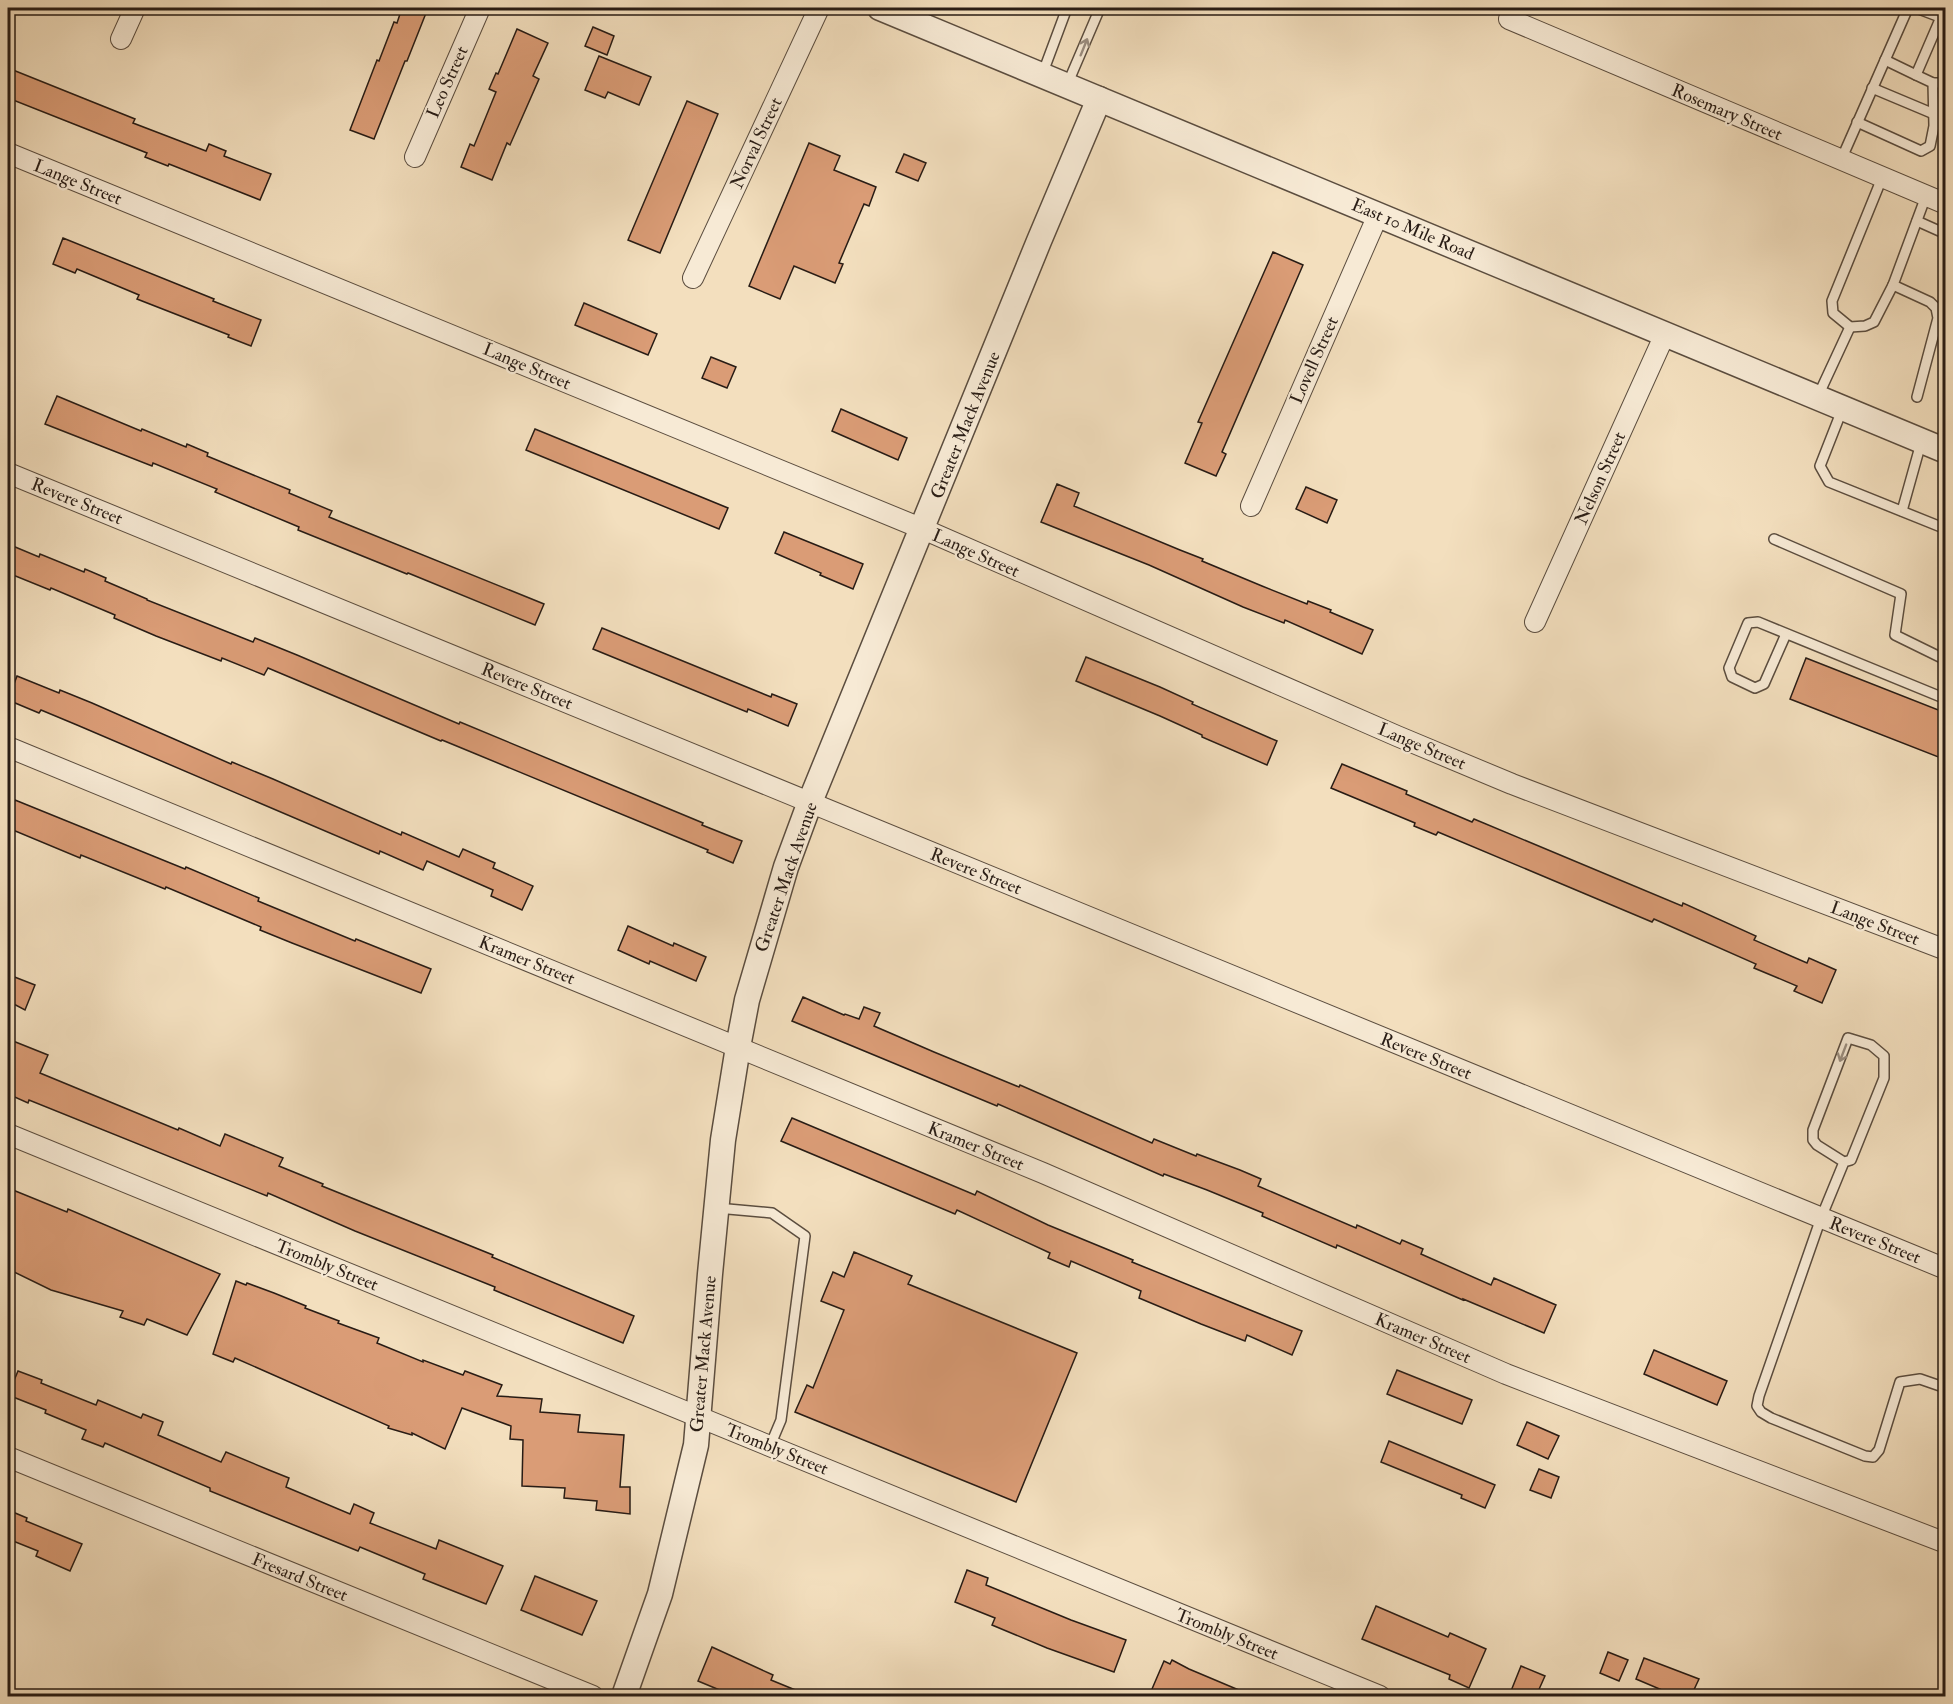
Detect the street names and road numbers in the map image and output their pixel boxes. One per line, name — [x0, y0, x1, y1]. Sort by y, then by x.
street label: Leo Street — [421, 42, 474, 122]
street label: Rosemary Street — [1668, 79, 1786, 146]
street label: Norval Street — [725, 94, 788, 193]
street label: Lange Street — [30, 154, 126, 211]
street label: East 10 Mile Road — [1348, 193, 1478, 266]
street label: Lovell Street — [1285, 313, 1344, 407]
street label: Lange Street — [479, 338, 574, 395]
street label: Greater Mack Avenue — [925, 348, 1006, 502]
street label: Nelson Street — [1570, 428, 1631, 528]
street label: Revere Street — [28, 473, 126, 530]
street label: Lange Street — [929, 524, 1023, 583]
street label: Revere Street — [478, 658, 576, 715]
street label: Lange Street — [1374, 718, 1469, 775]
street label: Greater Mack Avenue — [750, 799, 823, 955]
street label: Revere Street — [927, 843, 1025, 900]
street label: Lange Street — [1827, 896, 1923, 951]
street label: Kramer Street — [475, 931, 579, 990]
street label: Revere Street — [1377, 1028, 1475, 1085]
street label: Kramer Street — [924, 1117, 1028, 1176]
street label: Revere Street — [1826, 1212, 1924, 1269]
street label: Trombly Street — [272, 1234, 382, 1297]
street label: Greater Mack Avenue — [685, 1274, 722, 1433]
street label: Kramer Street — [1371, 1308, 1474, 1369]
street label: Trombly Street — [722, 1418, 832, 1481]
street label: Fresard Street — [249, 1548, 351, 1607]
street label: Trombly Street — [1172, 1603, 1282, 1666]

